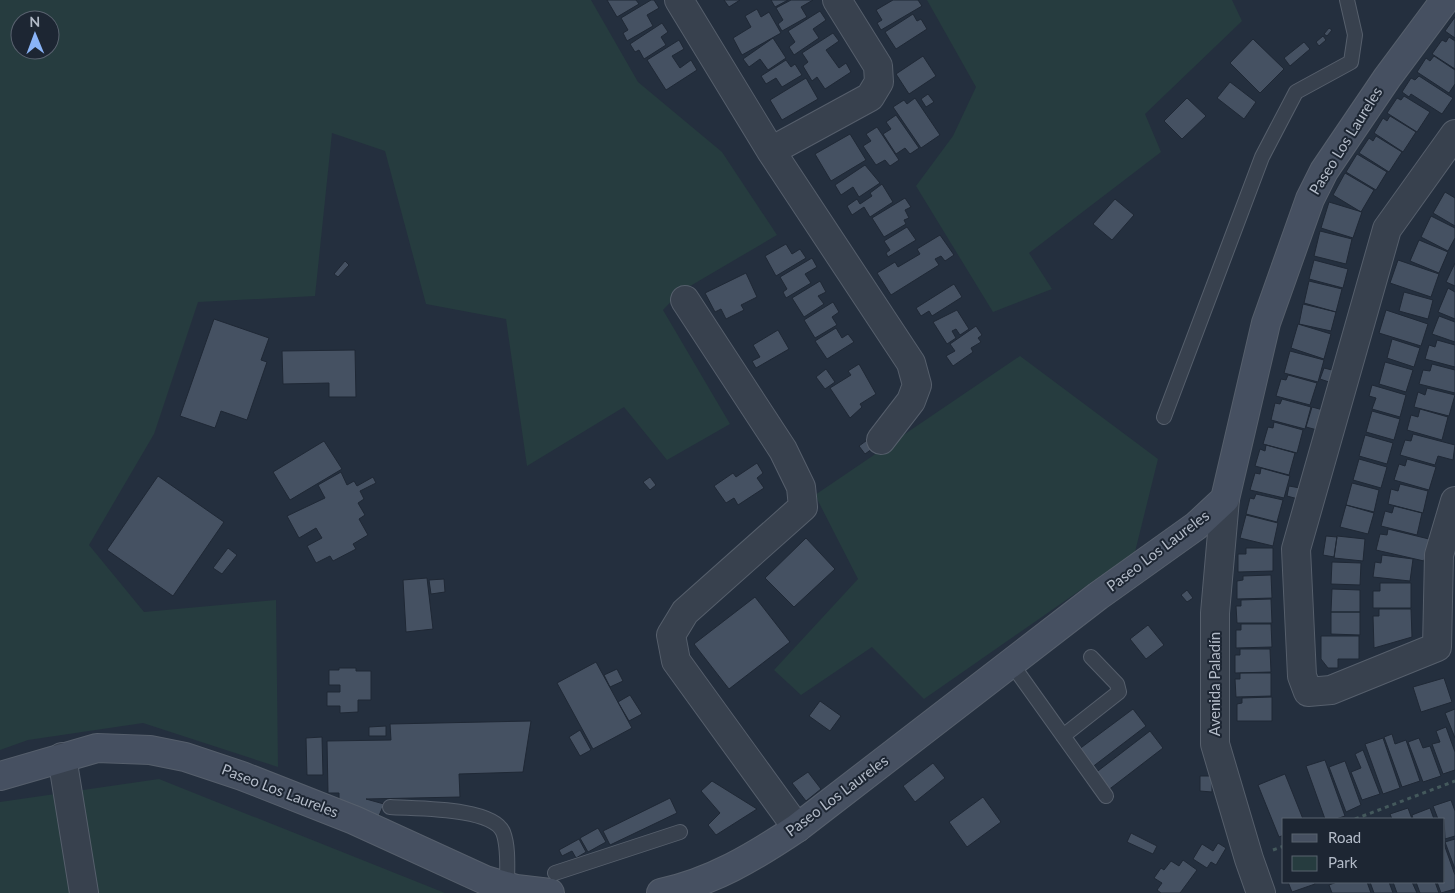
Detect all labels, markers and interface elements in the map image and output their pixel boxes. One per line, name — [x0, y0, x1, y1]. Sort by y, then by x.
north arrow — [10, 10, 60, 60]
text: N — [29, 13, 40, 30]
street label: Paseo Los Laureles — [1305, 83, 1386, 198]
street label: Paseo Los Laureles — [1103, 506, 1212, 595]
street label: Avenida Paladín — [1205, 632, 1223, 736]
street label: Paseo Los Laureles — [782, 751, 891, 840]
street label: Paseo Los Laureles — [219, 760, 341, 821]
legend — [1282, 818, 1445, 883]
text: Road — [1328, 828, 1361, 846]
text: Park — [1328, 853, 1358, 871]

